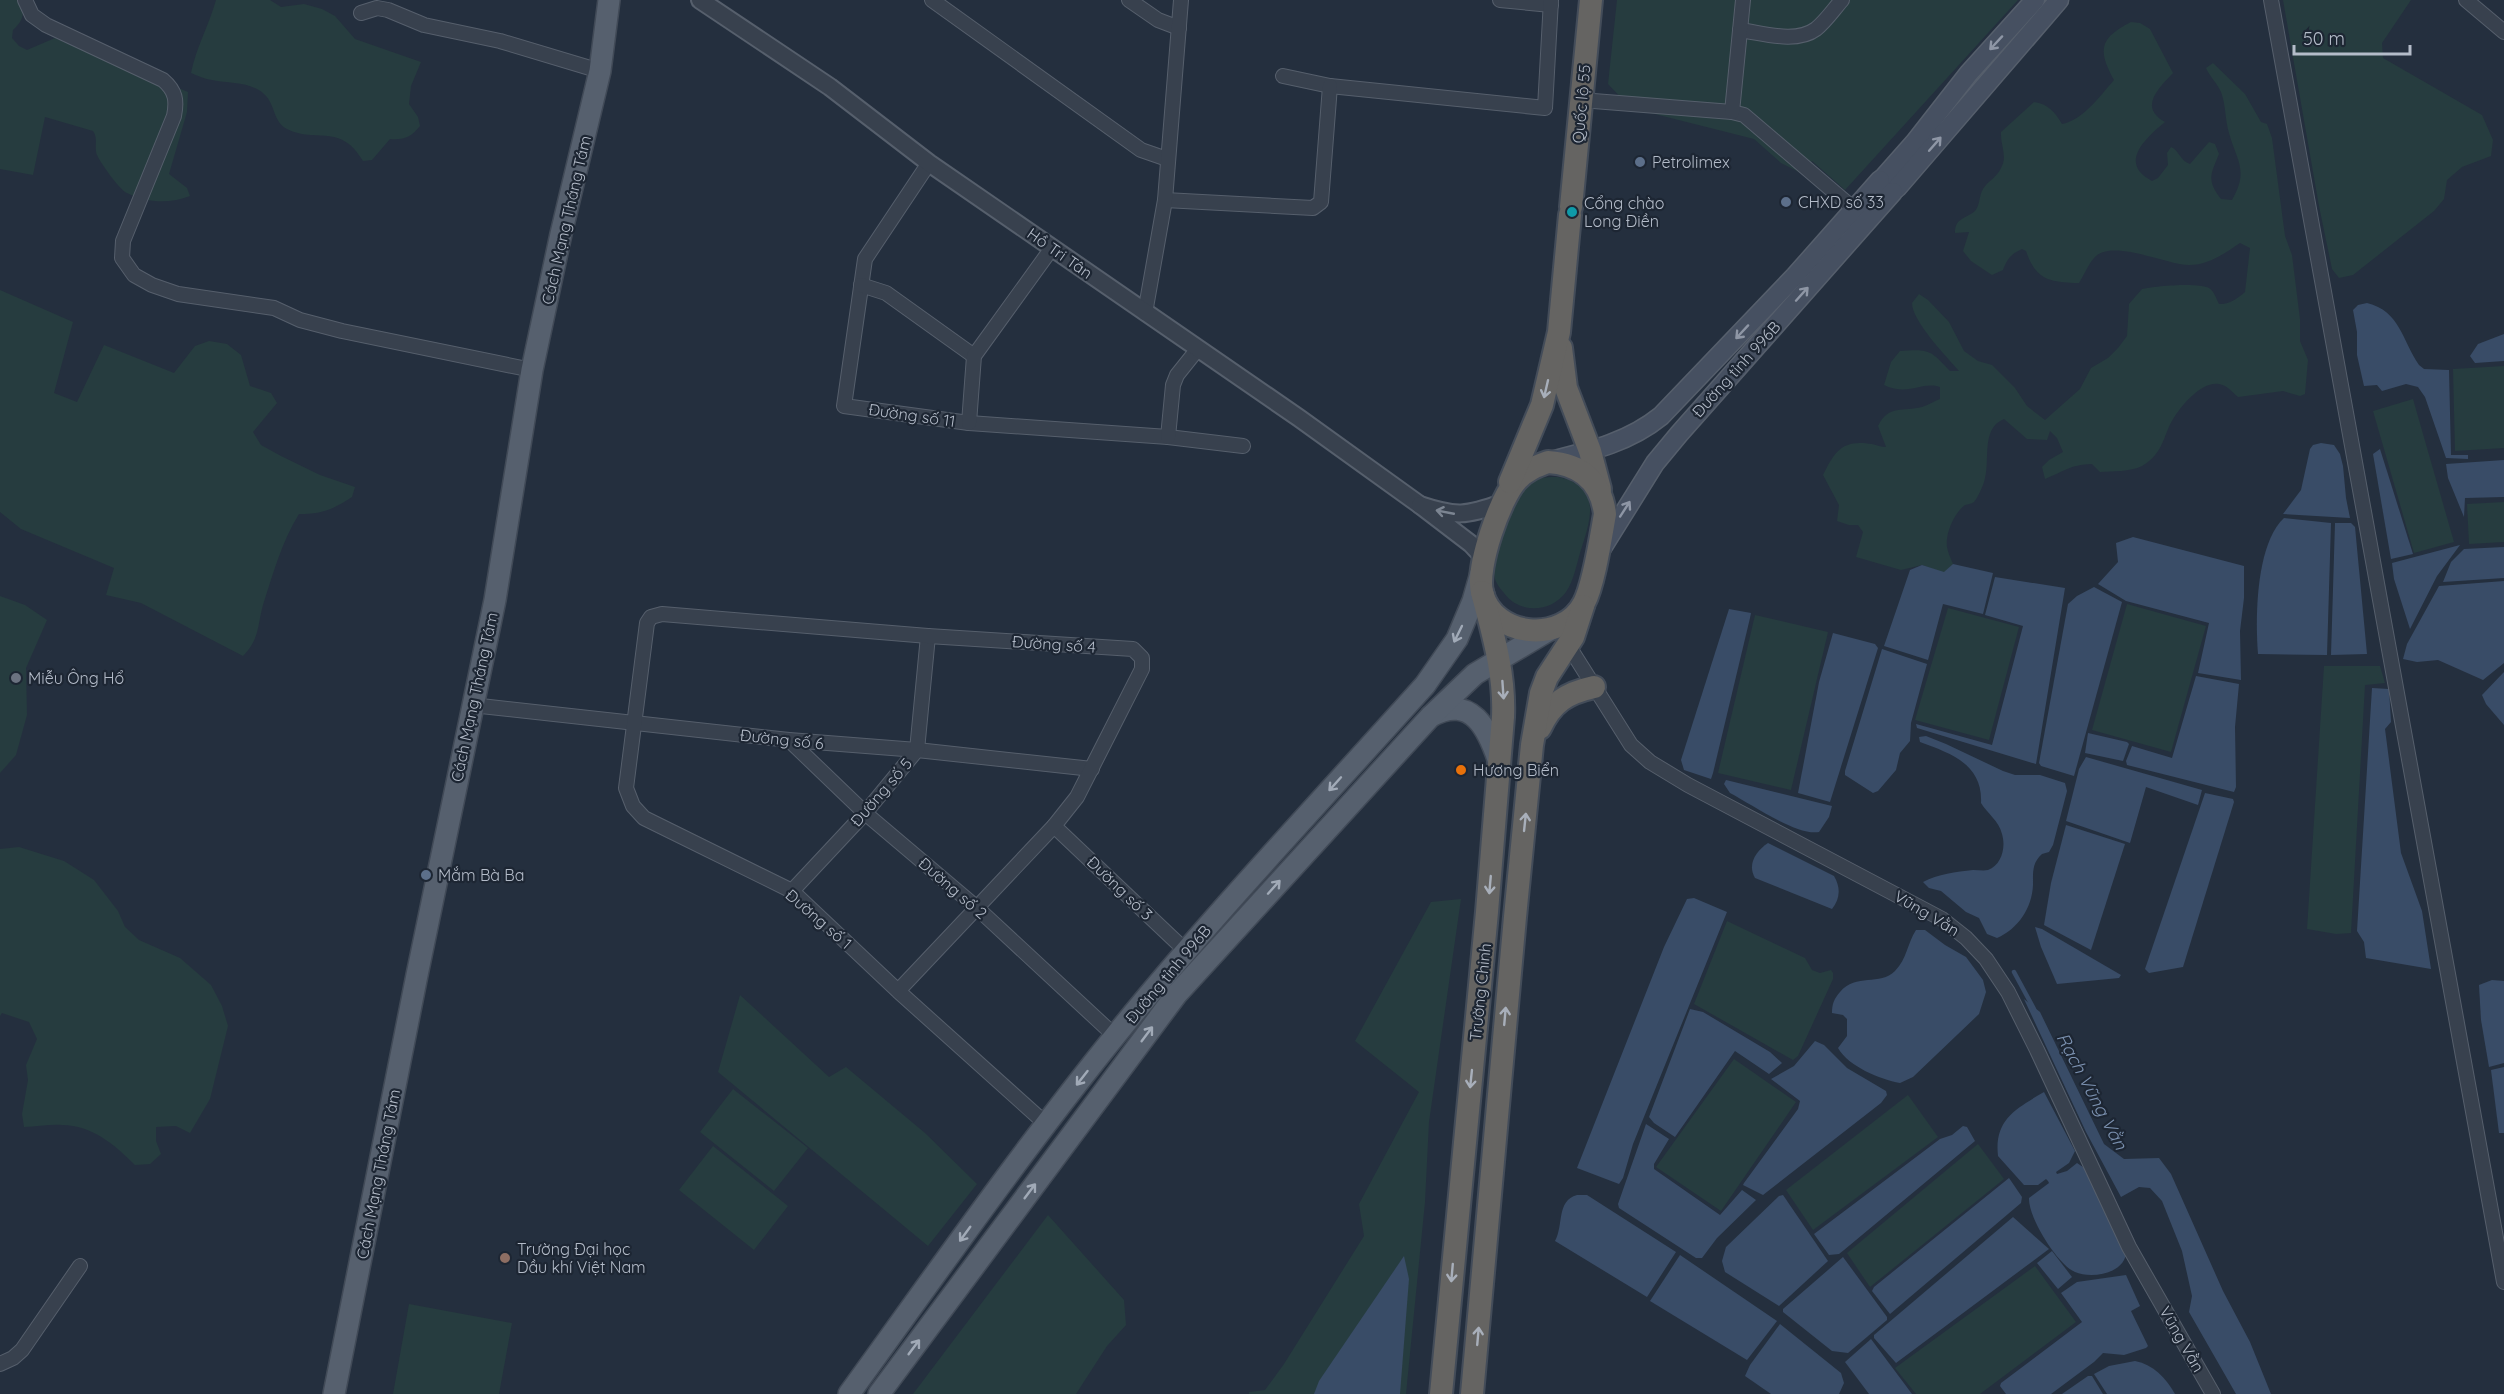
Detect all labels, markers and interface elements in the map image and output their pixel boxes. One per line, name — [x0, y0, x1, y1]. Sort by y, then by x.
scale bar — [2294, 18, 2410, 56]
text: 50 m — [2303, 27, 2345, 50]
one-way arrow — [1989, 35, 2003, 50]
street label: Quốc lộ 55 — [1568, 64, 1594, 144]
street label: Cách Mạng Tháng Tám — [537, 134, 595, 306]
one-way arrow — [1928, 136, 1941, 152]
place label: Petrolimex — [1652, 152, 1730, 172]
marker: Petrolimex — [1633, 155, 1647, 169]
place label: CHXD số 33 — [1798, 192, 1884, 212]
place label: Cổng chào Long Điền — [1584, 193, 1664, 231]
marker: CHXD số 33 — [1779, 195, 1793, 209]
marker: Cổng chào Long Điền — [1565, 205, 1579, 219]
street label: Hồ Tri Tân — [1023, 223, 1097, 283]
one-way arrow — [1795, 287, 1809, 302]
street label: Đường tỉnh 996B — [1688, 317, 1784, 421]
one-way arrow — [1735, 324, 1749, 339]
one-way arrow — [1539, 380, 1551, 399]
street label: Đường số 11 — [867, 399, 957, 431]
one-way arrow — [1619, 501, 1631, 518]
one-way arrow — [1436, 506, 1456, 517]
street label: Cách Mạng Tháng Tám — [446, 610, 502, 784]
one-way arrow — [1452, 624, 1464, 642]
street label: Đường số 4 — [1011, 631, 1097, 657]
place label: Miễu Ông Hổ — [28, 668, 124, 688]
marker: Miễu Ông Hổ — [9, 671, 23, 685]
one-way arrow — [1498, 680, 1509, 700]
street label: Đường số 6 — [739, 725, 825, 753]
street label: Đường số 5 — [846, 754, 916, 830]
place label: Hương Biển — [1473, 760, 1559, 780]
marker: Hương Biển — [1454, 763, 1468, 777]
one-way arrow — [1328, 777, 1342, 792]
one-way arrow — [1519, 812, 1530, 832]
street label: Đường số 3 — [1083, 852, 1157, 924]
street label: Đường số 2 — [915, 853, 991, 923]
place label: Mắm Bà Ba — [438, 865, 524, 885]
marker: Mắm Bà Ba — [419, 868, 433, 882]
one-way arrow — [1484, 874, 1495, 894]
one-way arrow — [1267, 880, 1281, 895]
street label: Đường số 1 — [782, 885, 856, 953]
street label: Vũng Vằn — [1891, 886, 1963, 940]
street label: Đường tỉnh 996B — [1121, 921, 1215, 1027]
street label: Trường Chinh — [1465, 942, 1495, 1042]
one-way arrow — [1500, 1007, 1511, 1026]
one-way arrow — [1140, 1027, 1153, 1043]
water label: Rạch Vũng Vằn — [2052, 1029, 2133, 1154]
one-way arrow — [1465, 1068, 1476, 1088]
one-way arrow — [1076, 1070, 1089, 1086]
street label: Cách Mạng Tháng Tám — [352, 1087, 404, 1261]
one-way arrow — [1024, 1183, 1036, 1199]
one-way arrow — [959, 1225, 972, 1241]
place label: Trường Đại học Dầu khí Việt Nam — [517, 1239, 646, 1277]
marker: Trường Đại học Dầu khí Việt Nam — [498, 1251, 512, 1265]
one-way arrow — [1446, 1262, 1457, 1282]
street label: Vũng Vằn — [2155, 1303, 2209, 1375]
one-way arrow — [1473, 1326, 1484, 1346]
one-way arrow — [907, 1340, 920, 1356]

